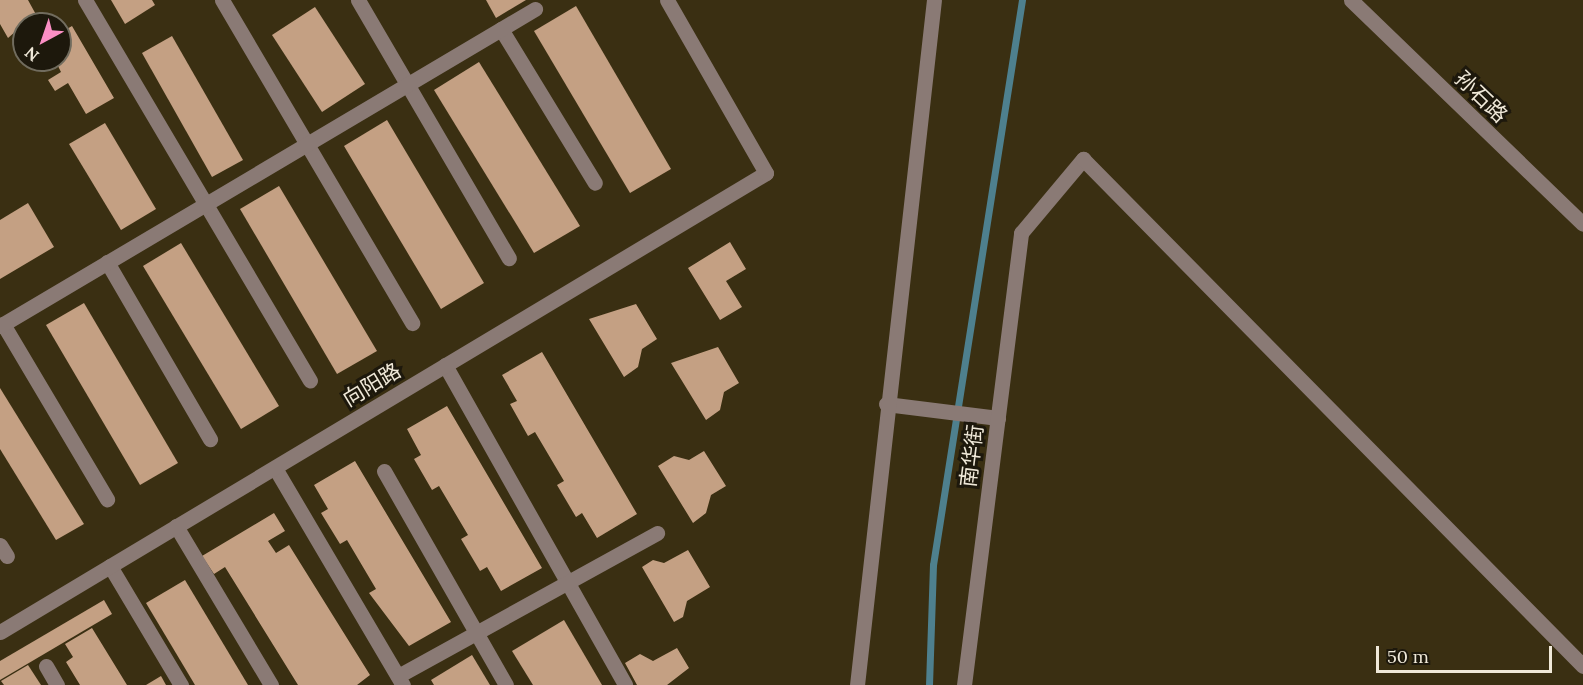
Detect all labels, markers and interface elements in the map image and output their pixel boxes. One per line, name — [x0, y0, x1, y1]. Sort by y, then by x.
north arrow — [12, 12, 72, 72]
text: N — [21, 43, 43, 66]
street label: 孙石路 — [1450, 66, 1512, 128]
street label: 向阳路 — [339, 358, 405, 412]
street label: 南华街 — [956, 423, 988, 489]
scale bar — [1379, 634, 1554, 672]
text: 50 m — [1387, 645, 1429, 668]

